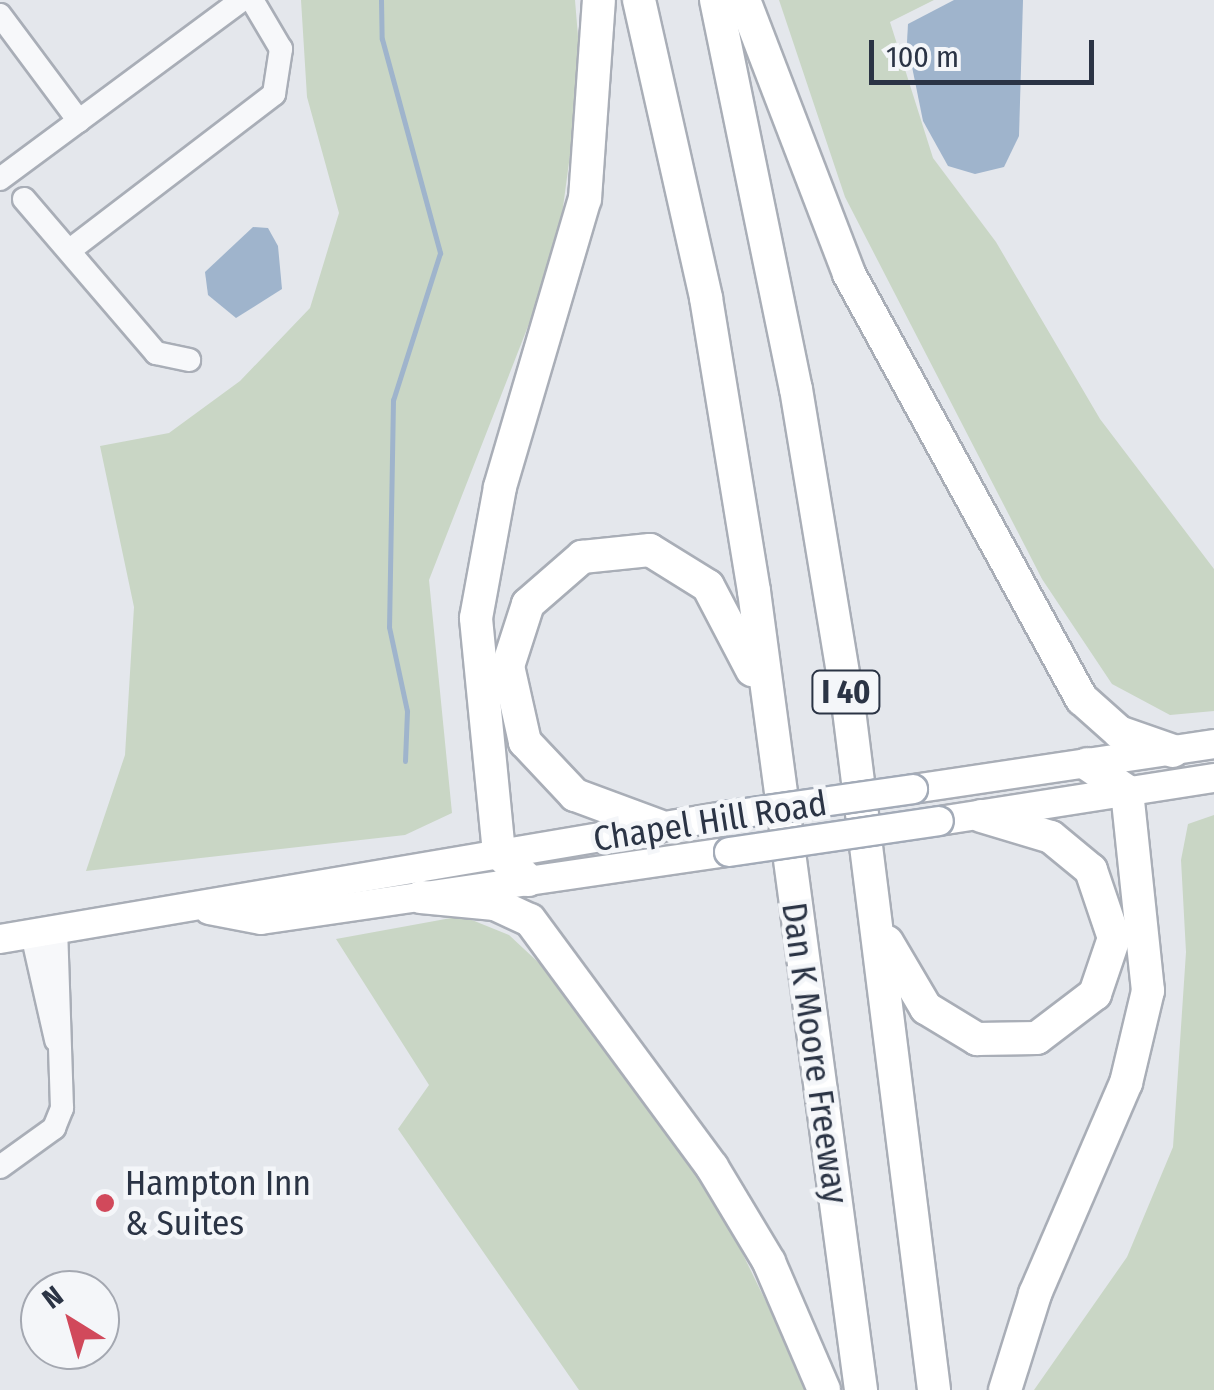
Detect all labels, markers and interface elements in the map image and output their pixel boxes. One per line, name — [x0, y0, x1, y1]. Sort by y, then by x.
scale bar — [874, 20, 1099, 82]
text: 100 m — [886, 39, 959, 75]
road number: I 40 — [811, 665, 881, 719]
street label: Chapel Hill Road — [590, 782, 830, 860]
street label: Dan K Moore Freeway — [773, 900, 857, 1206]
place label: Hampton Inn & Suites — [125, 1162, 311, 1244]
marker: Hampton Inn & Suites — [94, 1192, 116, 1214]
north arrow — [20, 1270, 120, 1370]
text: N — [36, 1279, 69, 1315]

